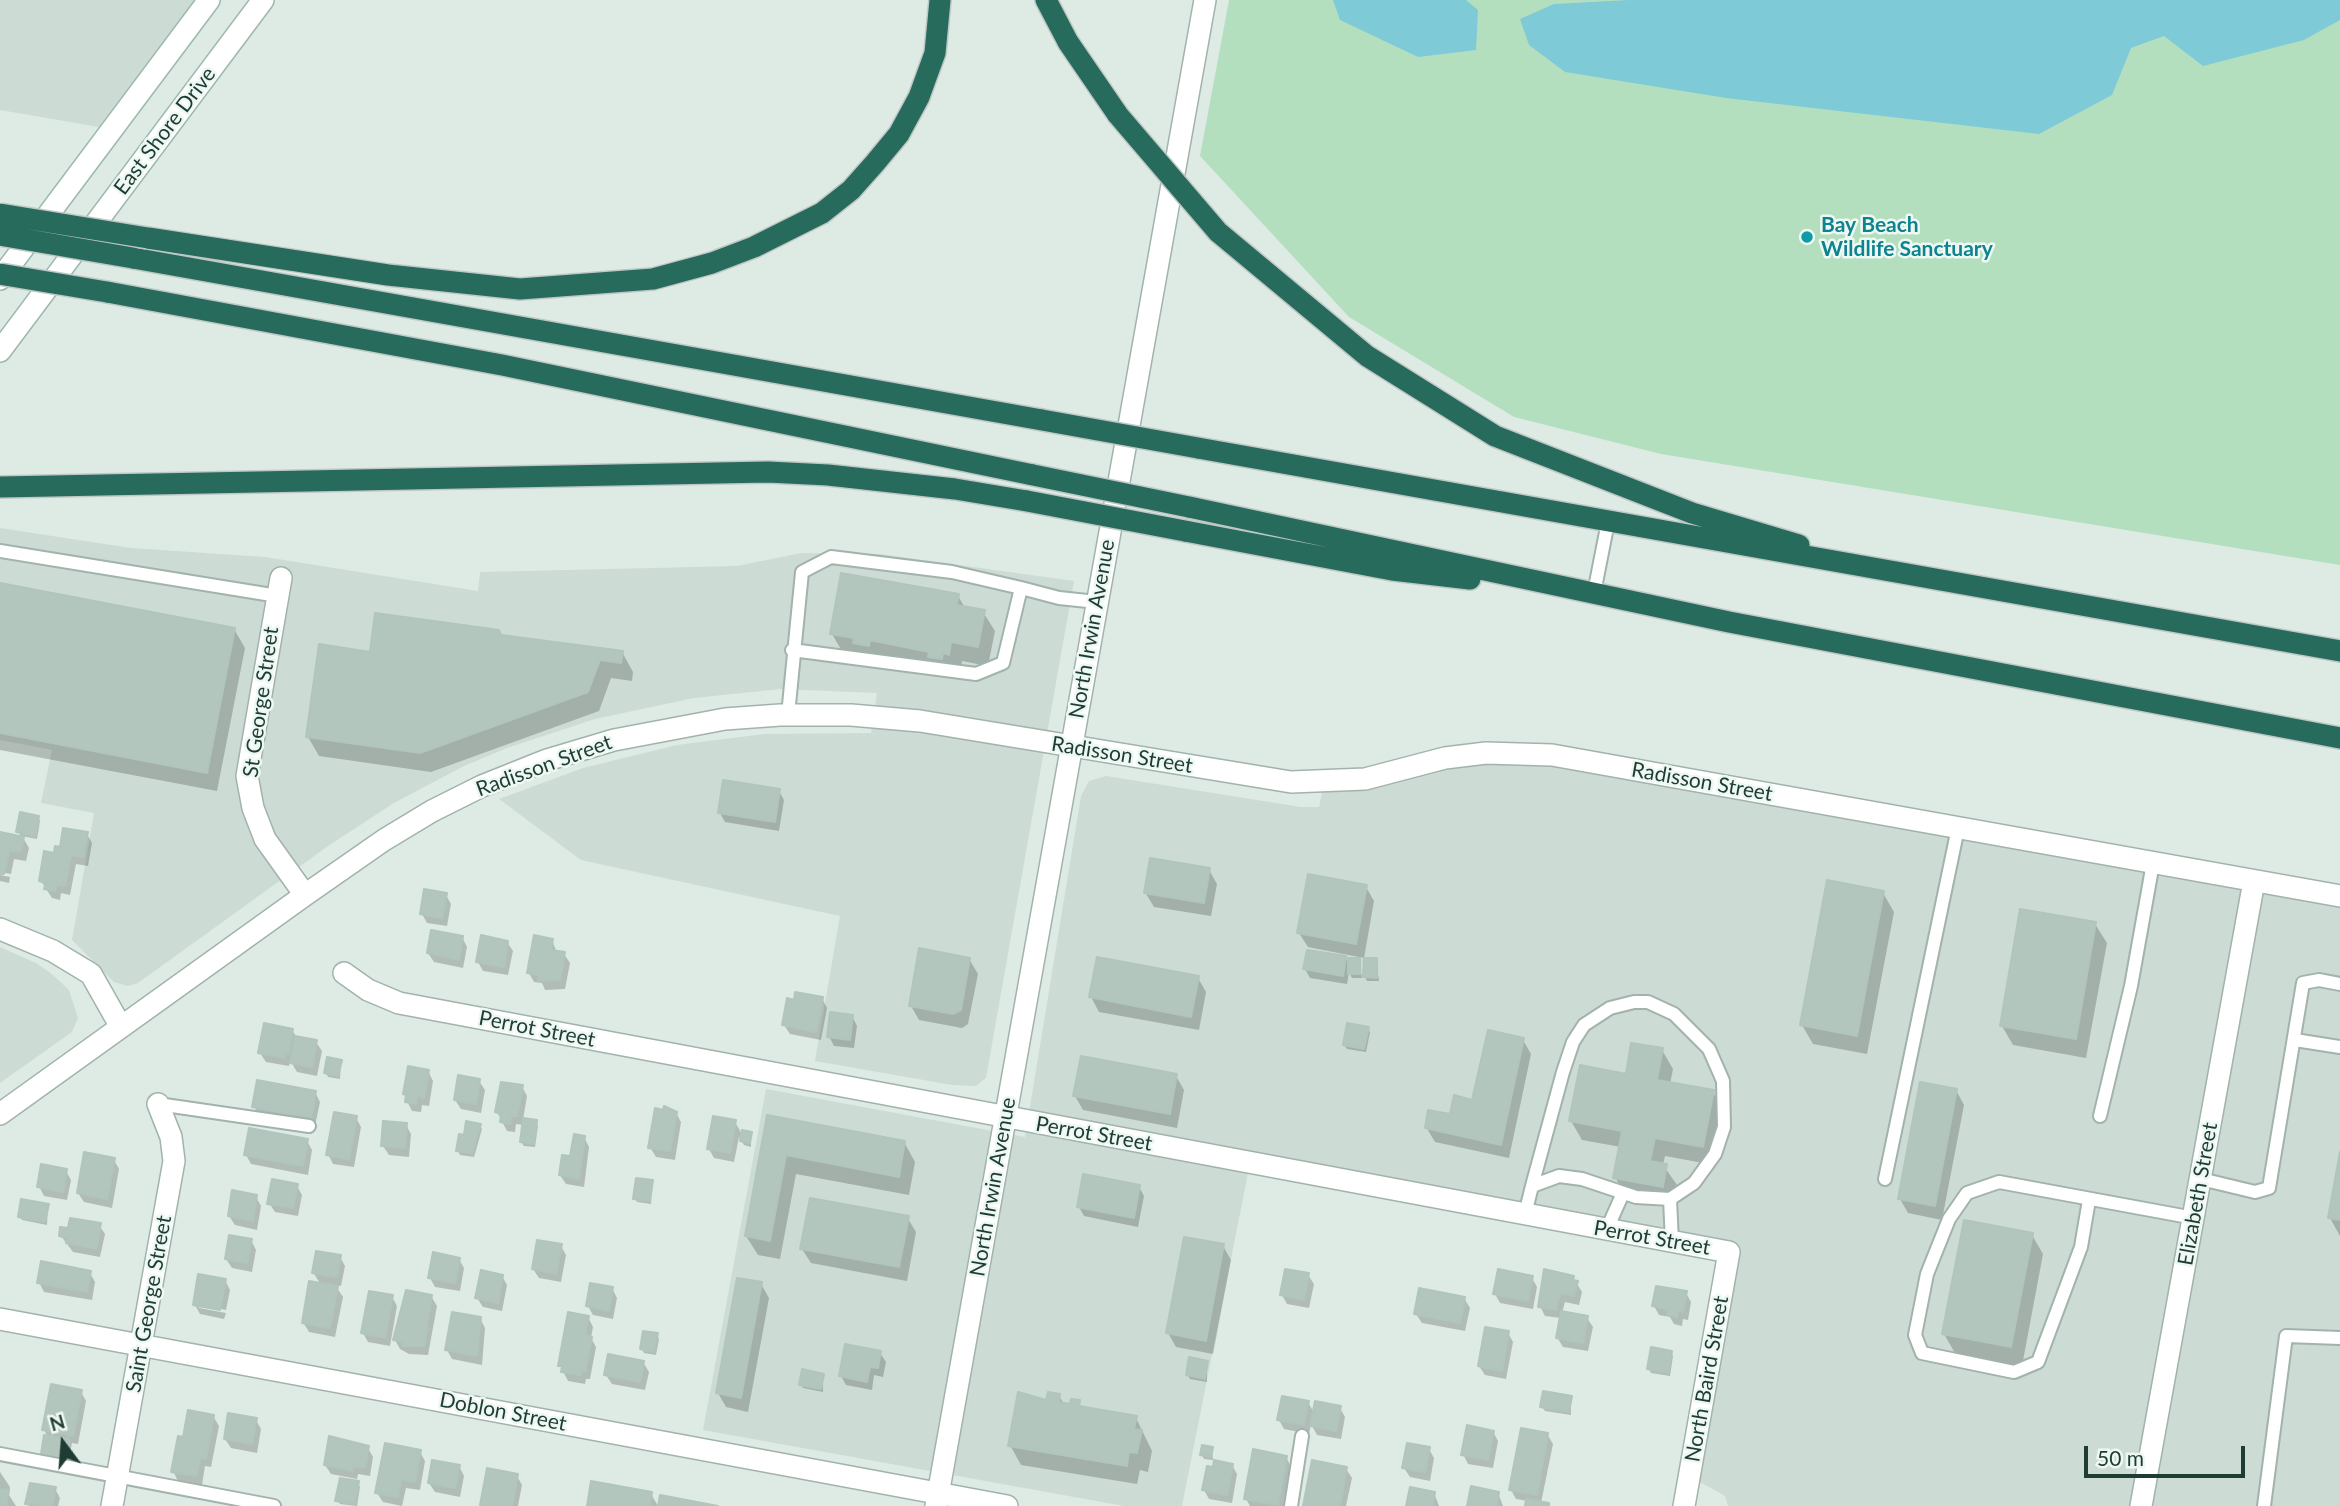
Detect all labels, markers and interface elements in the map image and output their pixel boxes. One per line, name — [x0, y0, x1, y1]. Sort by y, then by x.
street label: East Shore Drive — [109, 62, 221, 200]
place label: Bay Beach Wildlife Sanctuary — [1821, 212, 1993, 262]
marker: Bay Beach Wildlife Sanctuary — [1799, 229, 1815, 245]
street label: North Irwin Avenue — [1064, 537, 1120, 721]
street label: St George Street — [238, 625, 284, 779]
street label: Radisson Street — [473, 730, 615, 802]
street label: Radisson Street — [1050, 731, 1194, 779]
street label: Radisson Street — [1630, 757, 1774, 807]
street label: Perrot Street — [477, 1005, 597, 1053]
street label: North Irwin Avenue — [965, 1095, 1021, 1279]
street label: Perrot Street — [1034, 1111, 1154, 1157]
street label: Elizabeth Street — [2173, 1121, 2223, 1267]
street label: Saint George Street — [121, 1214, 177, 1394]
street label: Perrot Street — [1592, 1215, 1712, 1261]
street label: North Baird Street — [1680, 1294, 1734, 1464]
street label: Doblon Street — [437, 1387, 569, 1437]
north arrow — [28, 1408, 98, 1478]
text: N — [47, 1409, 67, 1435]
scale bar — [2088, 1432, 2249, 1476]
text: 50 m — [2097, 1445, 2144, 1470]

